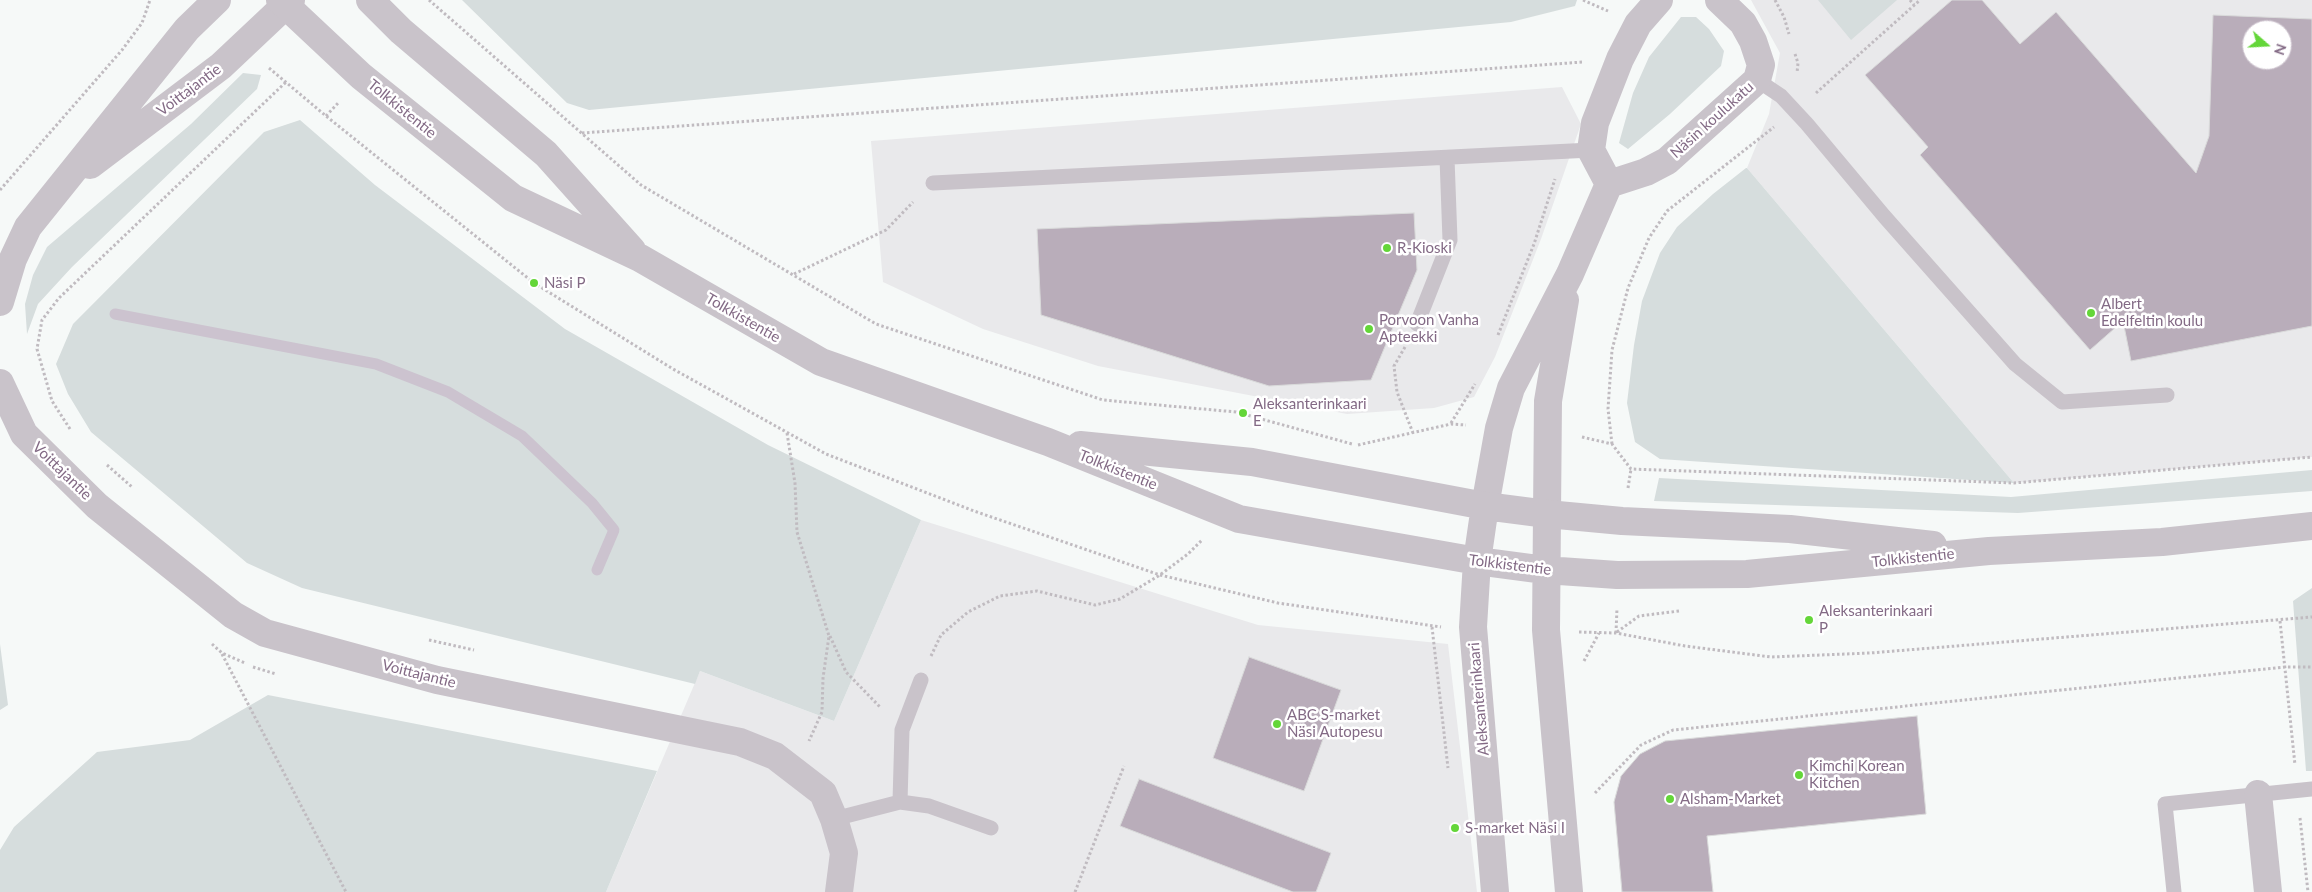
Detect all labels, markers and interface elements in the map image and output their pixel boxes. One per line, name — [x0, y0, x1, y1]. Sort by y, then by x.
north arrow — [2242, 20, 2292, 70]
text: N — [2271, 42, 2291, 58]
street label: Voittajantie — [154, 60, 224, 120]
street label: Tolkkistentie — [364, 76, 440, 142]
street label: Näsin koulukatu — [1667, 78, 1757, 162]
place label: R-Kioski — [1397, 239, 1452, 257]
marker: R-Kioski — [1381, 242, 1393, 254]
place label: Näsi P — [544, 274, 586, 292]
marker: Näsi P — [528, 277, 540, 289]
street label: Tolkkistentie — [703, 289, 783, 347]
place label: Albert Edelfeltin koulu — [2101, 295, 2203, 330]
marker: Albert Edelfeltin koulu — [2085, 307, 2097, 319]
place label: Porvoon Vanha Apteekki — [1379, 311, 1479, 346]
marker: Porvoon Vanha Apteekki — [1363, 323, 1375, 335]
place label: Aleksanterinkaari E — [1253, 395, 1367, 430]
marker: Aleksanterinkaari E — [1237, 407, 1249, 419]
street label: Voittajantie — [29, 438, 95, 504]
street label: Tolkkistentie — [1076, 446, 1160, 494]
street label: Tolkkistentie — [1871, 545, 1955, 571]
street label: Tolkkistentie — [1468, 551, 1552, 579]
place label: Aleksanterinkaari P — [1819, 602, 1933, 637]
marker: Aleksanterinkaari P — [1803, 614, 1815, 626]
street label: Aleksanterinkaari — [1465, 642, 1493, 756]
street label: Voittajantie — [380, 656, 458, 692]
place label: ABC S-market Näsi Autopesu — [1287, 706, 1383, 741]
marker: ABC S-market Näsi Autopesu — [1271, 718, 1283, 730]
place label: Kimchi Korean Kitchen — [1809, 757, 1905, 792]
marker: Kimchi Korean Kitchen — [1793, 769, 1805, 781]
place label: Alsham-Market — [1680, 790, 1781, 808]
marker: Alsham-Market — [1664, 793, 1676, 805]
place label: S-market Näsi I — [1465, 819, 1565, 837]
marker: S-market Näsi I — [1449, 822, 1461, 834]

